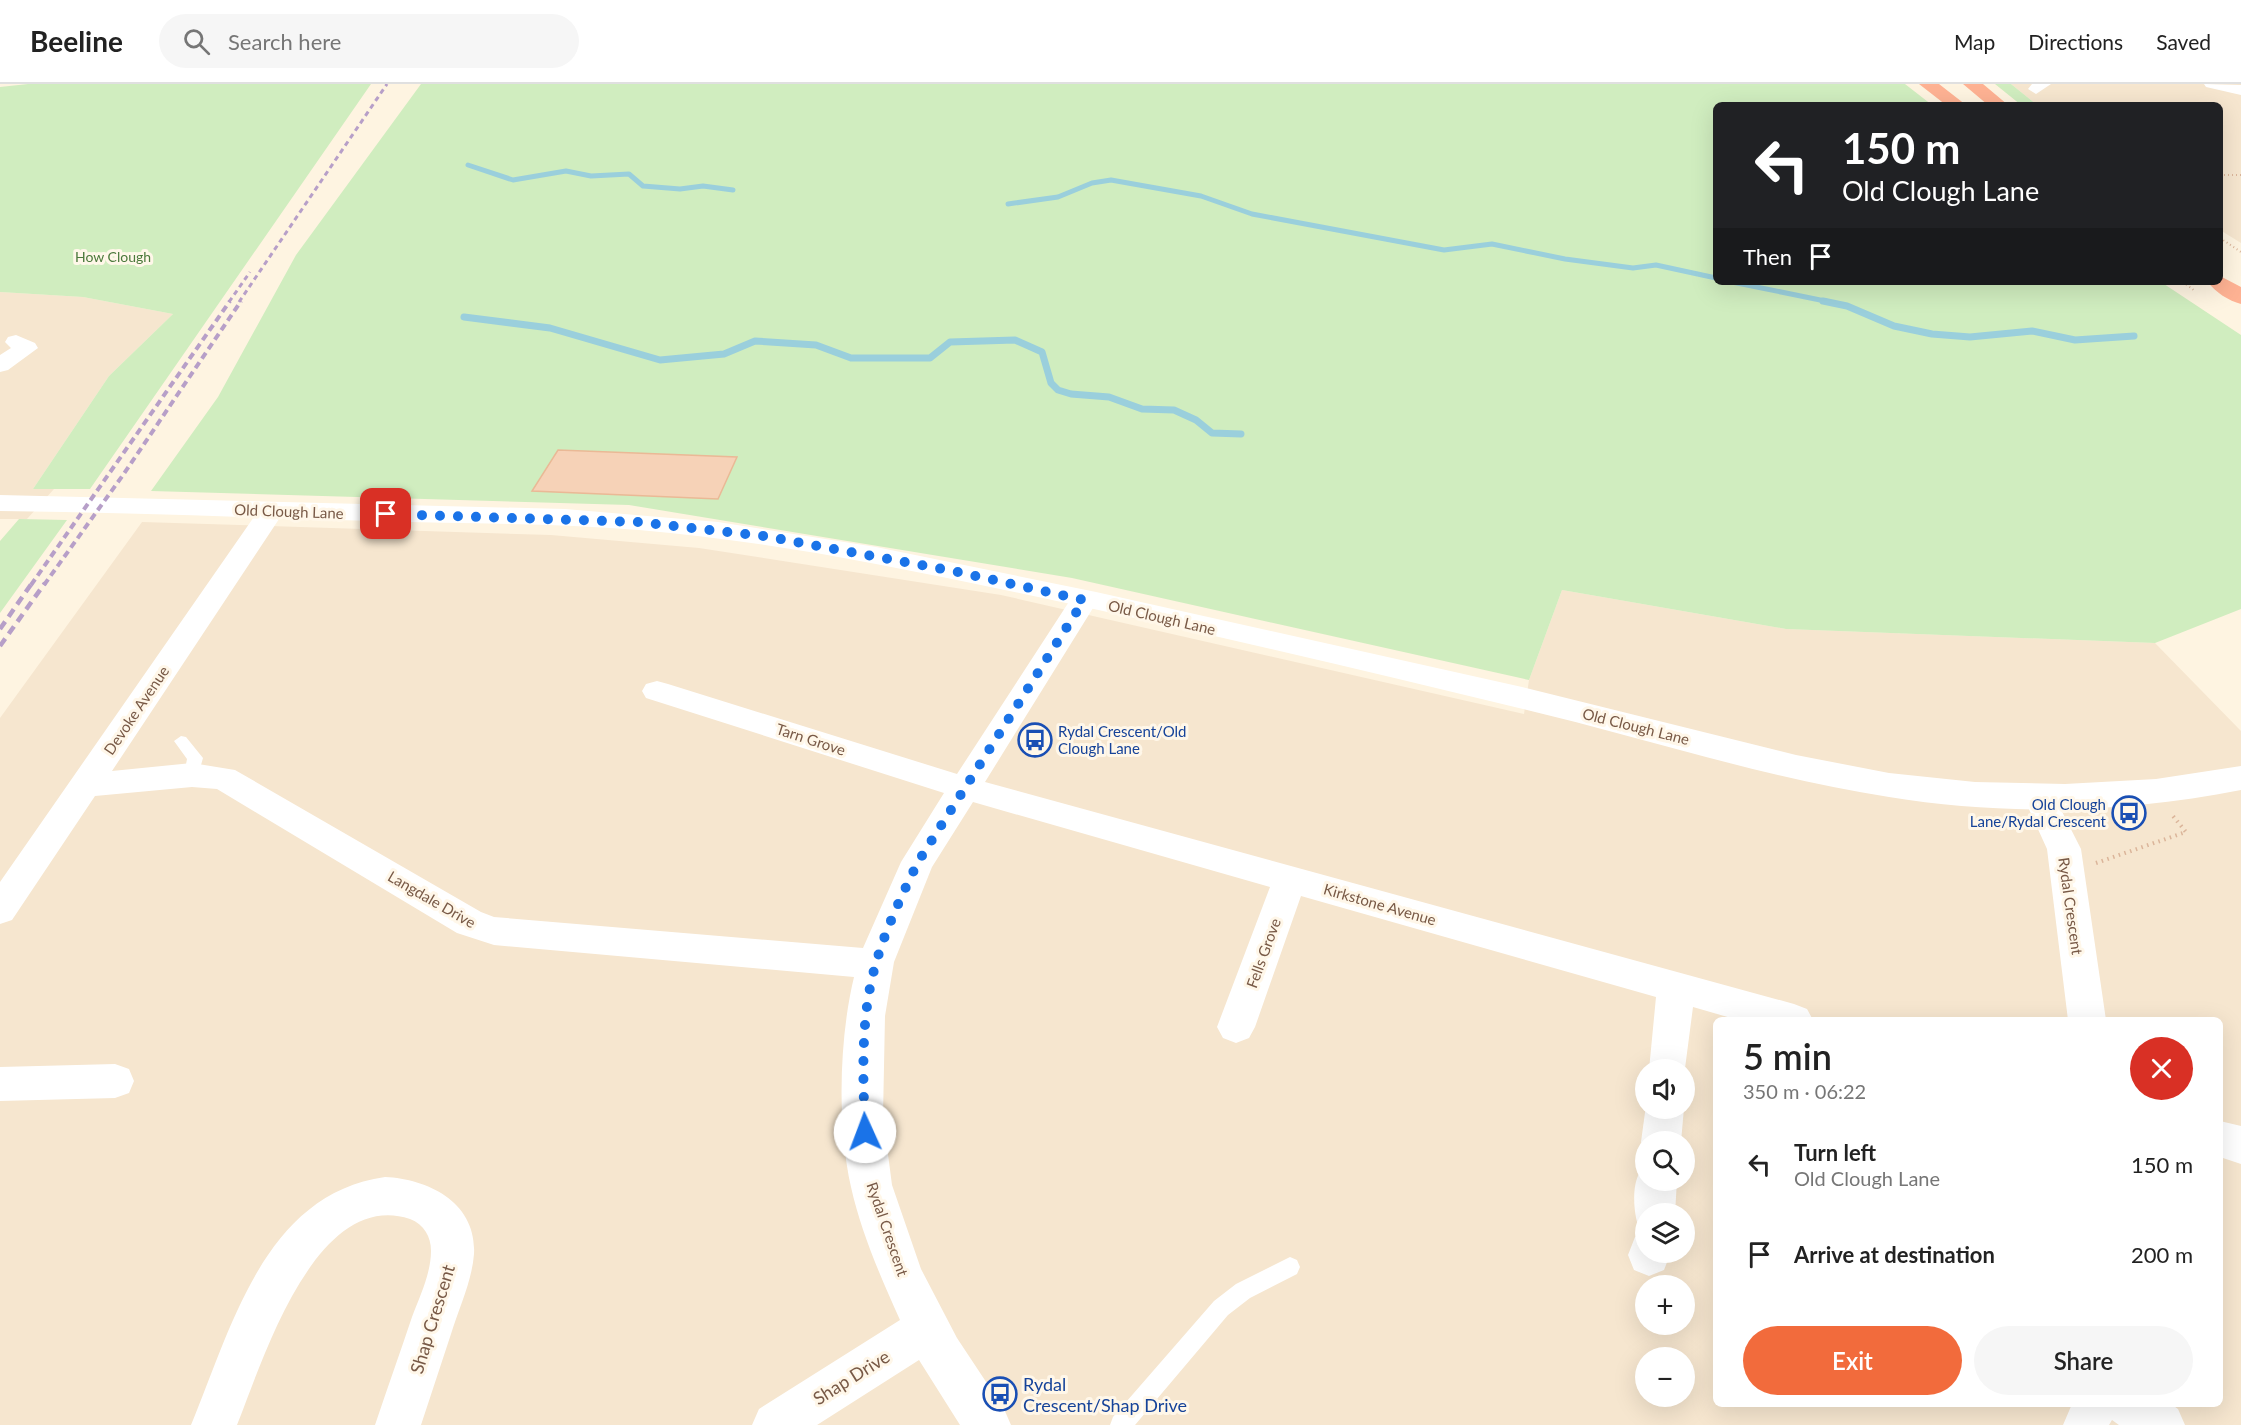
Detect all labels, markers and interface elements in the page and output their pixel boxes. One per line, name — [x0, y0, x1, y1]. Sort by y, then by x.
search box — [159, 14, 579, 68]
text: Beeline — [30, 24, 123, 58]
icon: search — [180, 25, 213, 58]
text: Search here — [228, 28, 341, 55]
text: Map — [1954, 29, 1995, 54]
text: Directions — [2028, 29, 2123, 54]
text: Saved — [2156, 29, 2211, 54]
text: 150 m — [1842, 123, 1960, 173]
icon: left — [1743, 126, 1821, 204]
text: Old Clough Lane — [1842, 174, 2039, 207]
icon: arrive — [1804, 240, 1837, 273]
text: Then — [1743, 243, 1792, 270]
park label: How Clough — [75, 248, 151, 265]
pin — [360, 488, 411, 539]
icon: arrive — [369, 497, 402, 530]
street label: Old Clough Lane — [234, 500, 344, 522]
street label: Old Clough Lane — [1107, 596, 1217, 638]
street label: Devoke Avenue — [100, 662, 172, 758]
street label: Old Clough Lane — [1581, 704, 1691, 748]
street label: Tarn Grove — [774, 719, 848, 759]
bus stop icon: Rydal Crescent/Old Clough Lane — [1017, 722, 1053, 758]
place label: Rydal Crescent/Old Clough Lane — [1058, 722, 1186, 757]
place label: Old Clough Lane/Rydal Crescent — [1970, 795, 2107, 830]
bus stop icon: Old Clough Lane/Rydal Crescent — [2111, 795, 2147, 831]
street label: Rydal Crescent — [2055, 856, 2087, 956]
street label: Langdale Drive — [385, 867, 479, 931]
street label: Kirkstone Avenue — [1322, 879, 1438, 929]
street label: Fells Grove — [1242, 916, 1284, 990]
text: 5 min — [1743, 1034, 1832, 1078]
button: close — [2130, 1037, 2193, 1100]
map controls — [1635, 1059, 1695, 1407]
button: sound — [1635, 1059, 1695, 1119]
text: 350 m · 06:22 — [1743, 1079, 1866, 1103]
position arrow — [833, 1100, 897, 1164]
button: search — [1635, 1131, 1695, 1191]
text: Turn left — [1794, 1139, 1876, 1166]
icon: left — [1743, 1148, 1776, 1181]
text: 150 m — [2131, 1151, 2193, 1178]
text: Old Clough Lane — [1794, 1166, 1940, 1190]
street label: Rydal Crescent — [864, 1180, 913, 1279]
button: layers — [1635, 1203, 1695, 1263]
icon: arrive — [1743, 1238, 1776, 1271]
text: Arrive at destination — [1794, 1241, 1995, 1268]
text: 200 m — [2131, 1241, 2193, 1268]
street label: Shap Crescent — [405, 1261, 459, 1376]
button: + — [1635, 1275, 1695, 1335]
button: Exit — [1743, 1326, 1962, 1395]
button: Share — [1974, 1326, 2193, 1395]
street label: Shap Drive — [809, 1345, 893, 1409]
button: − — [1635, 1347, 1695, 1407]
place label: Rydal Crescent/Shap Drive — [1023, 1373, 1187, 1416]
bus stop icon: Rydal Crescent/Shap Drive — [982, 1376, 1018, 1412]

